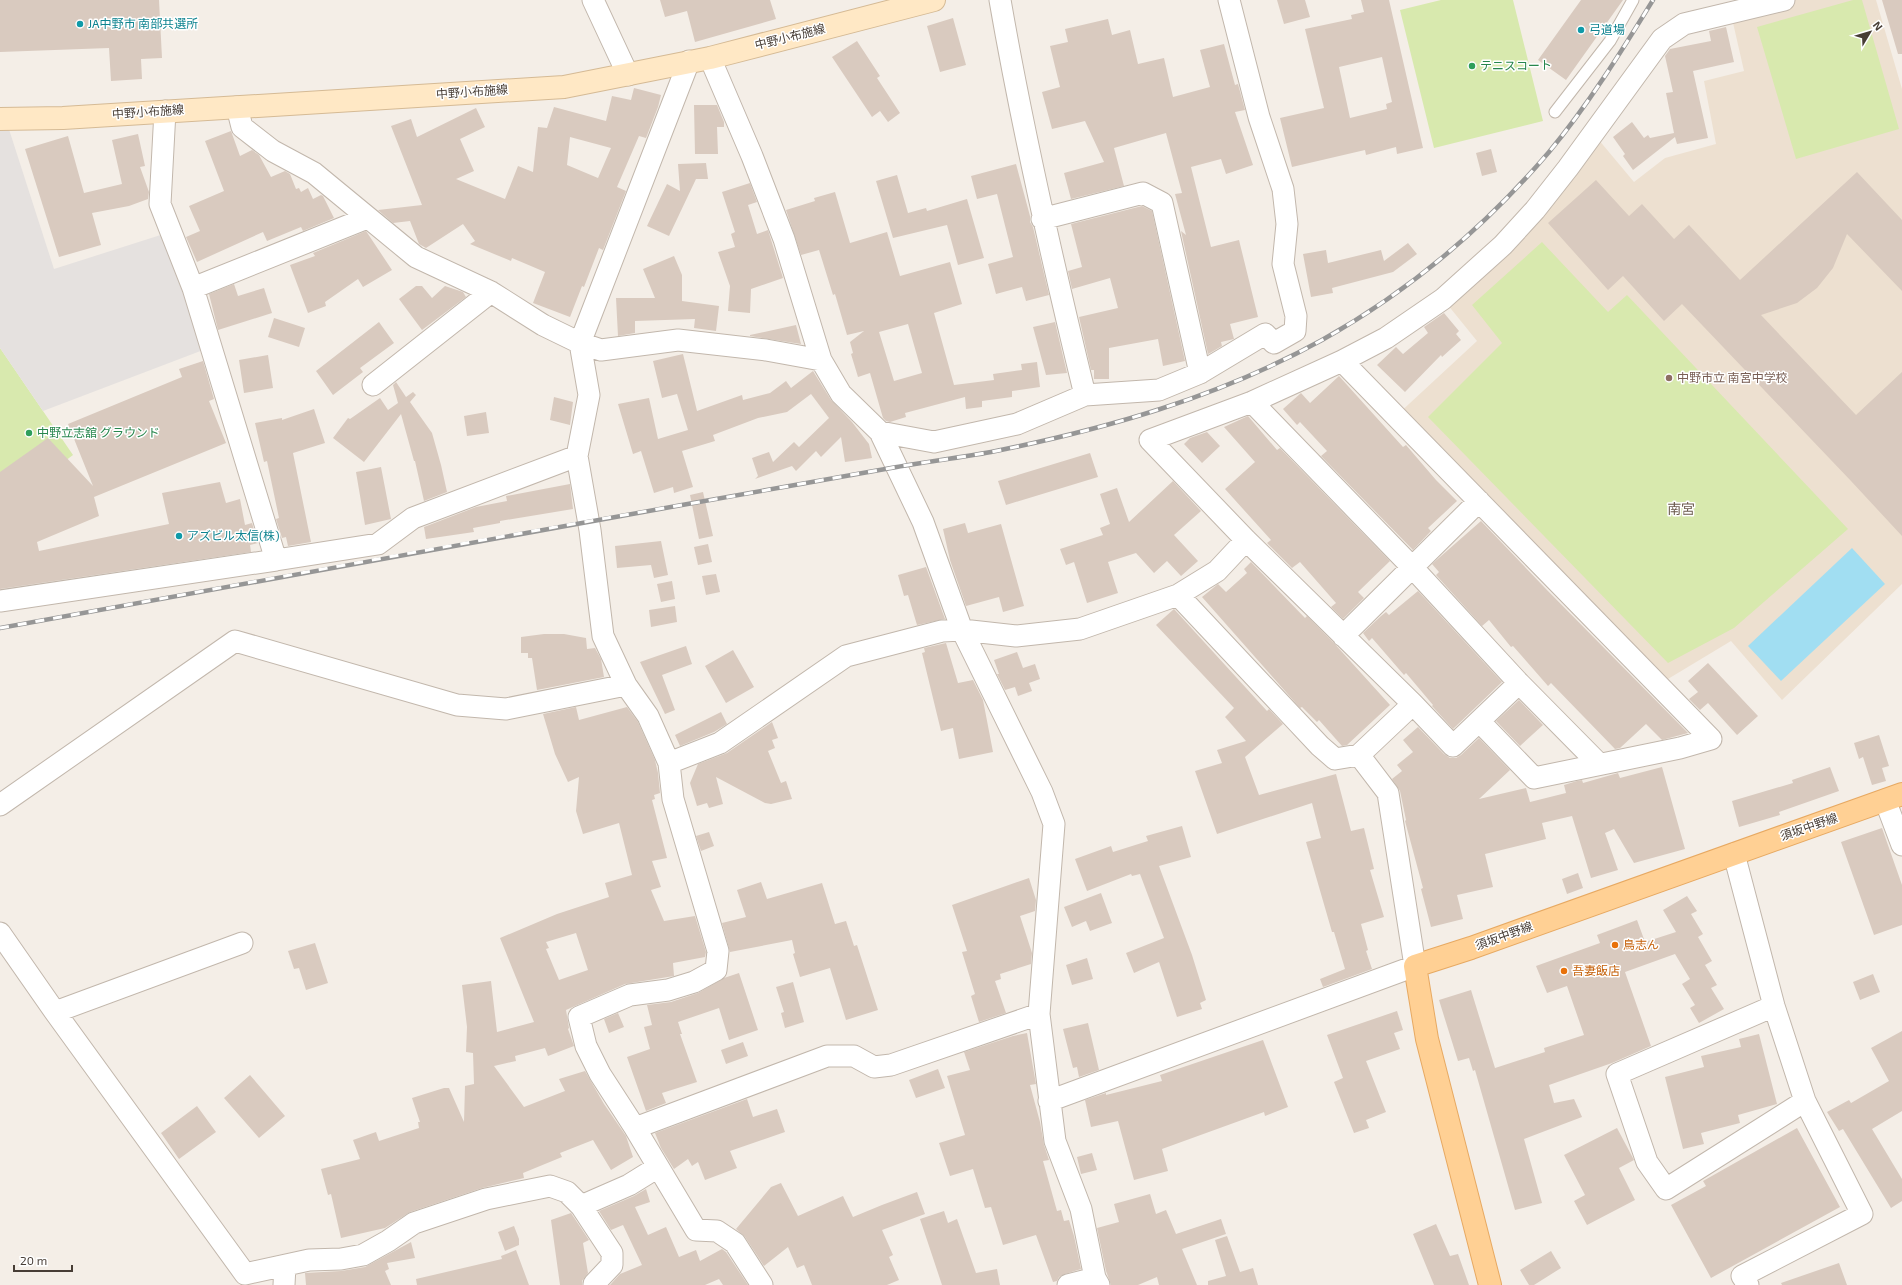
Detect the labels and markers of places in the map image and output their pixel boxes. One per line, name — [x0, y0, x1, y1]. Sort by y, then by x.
place label: JA中野市 南部共選所 — [88, 16, 198, 30]
marker: JA中野市 南部共選所 — [75, 19, 85, 29]
place label: 弓道場 — [1589, 22, 1625, 36]
marker: 弓道場 — [1576, 25, 1586, 35]
place label: テニスコート — [1480, 58, 1552, 72]
marker: テニスコート — [1467, 61, 1477, 71]
place label: 中野市立 南宮中学校 — [1677, 370, 1788, 384]
marker: 中野市立 南宮中学校 — [1664, 373, 1674, 383]
place label: 中野立志舘 グラウンド — [37, 425, 160, 439]
marker: 中野立志舘 グラウンド — [24, 428, 34, 438]
place label: アズビル太信(株) — [187, 528, 280, 542]
marker: アズビル太信(株) — [174, 531, 184, 541]
place label: 鳥志ん — [1623, 937, 1659, 951]
marker: 鳥志ん — [1610, 940, 1620, 950]
place label: 吾妻飯店 — [1572, 963, 1620, 977]
marker: 吾妻飯店 — [1559, 966, 1569, 976]

